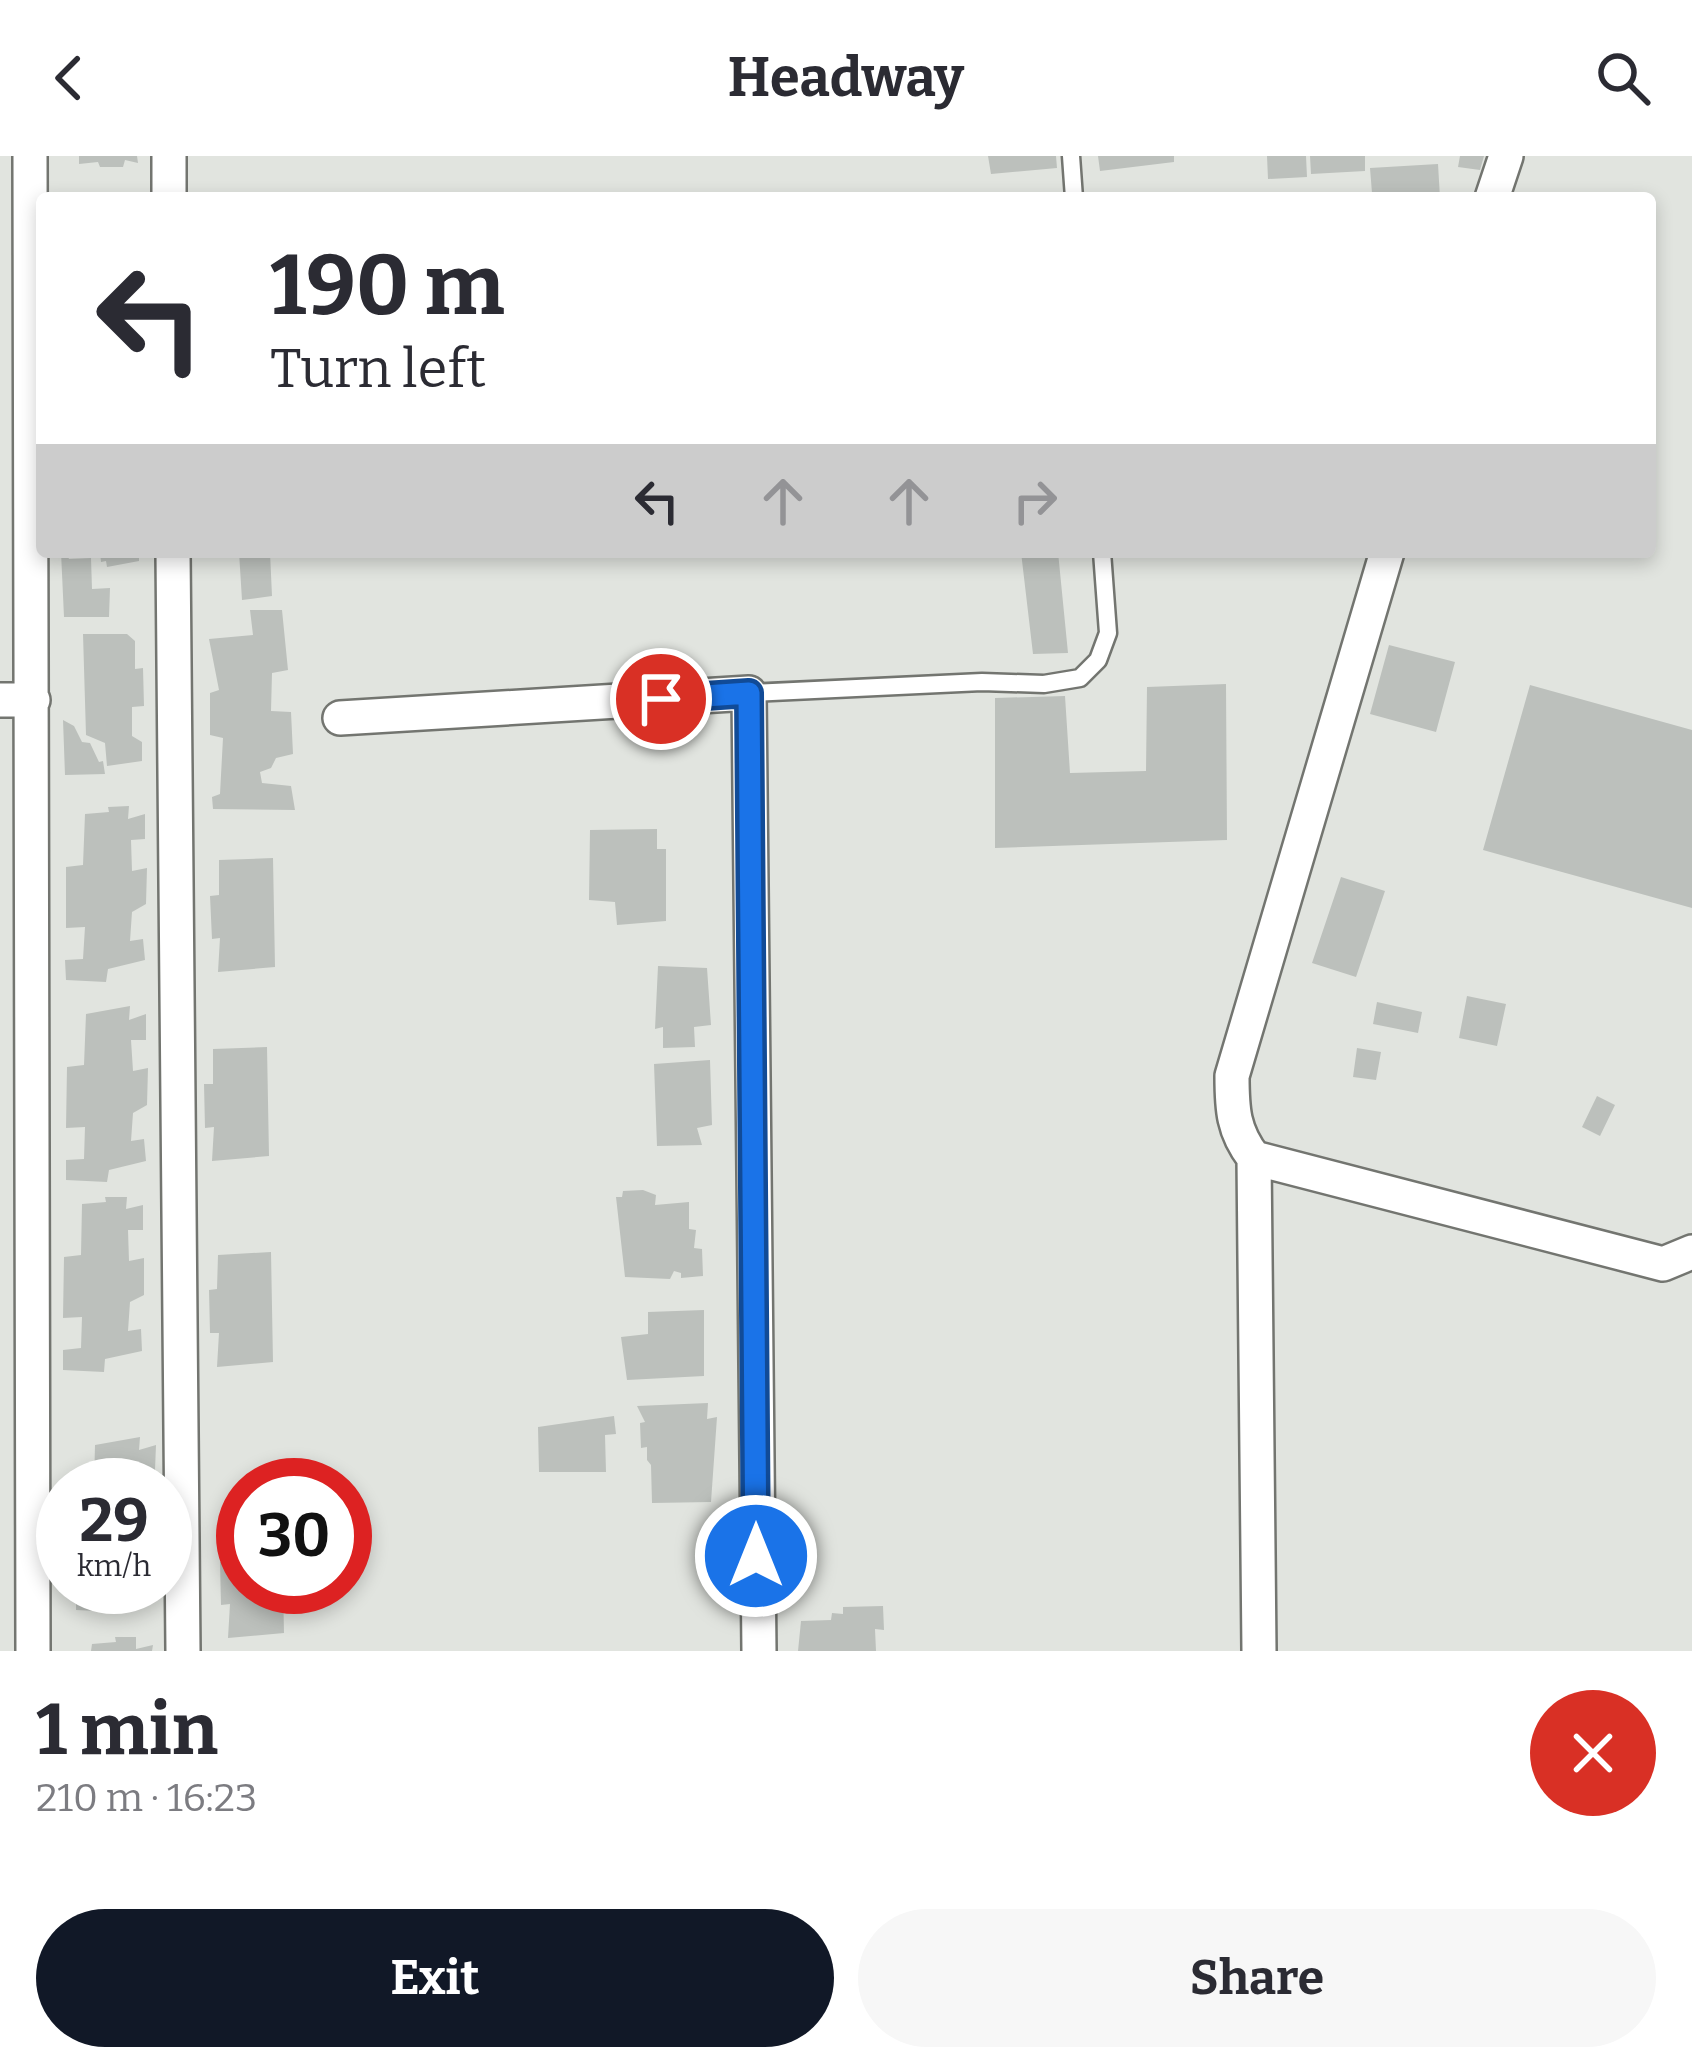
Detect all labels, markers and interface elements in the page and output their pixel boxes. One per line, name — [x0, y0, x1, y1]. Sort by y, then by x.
icon: back — [36, 45, 102, 111]
icon: search — [1590, 45, 1656, 111]
text: Headway — [728, 46, 964, 110]
text: 190 m — [270, 235, 505, 336]
icon: left — [72, 240, 228, 396]
text: Turn left — [270, 337, 486, 401]
icon: left — [624, 468, 690, 534]
icon: ahead — [750, 468, 816, 534]
icon: ahead — [876, 468, 942, 534]
icon: right — [1002, 468, 1068, 534]
pin — [610, 648, 712, 750]
icon: arrive — [628, 666, 694, 732]
speed limit sign: 30 — [216, 1458, 372, 1614]
text: 29 — [79, 1485, 149, 1557]
position arrow — [693, 1493, 819, 1619]
text: km/h — [77, 1548, 151, 1584]
text: 1 min — [36, 1687, 218, 1773]
button: close — [1530, 1690, 1656, 1816]
text: 210 m · 16:23 — [36, 1775, 257, 1821]
button: Exit — [36, 1909, 834, 2047]
button: Share — [858, 1909, 1656, 2047]

